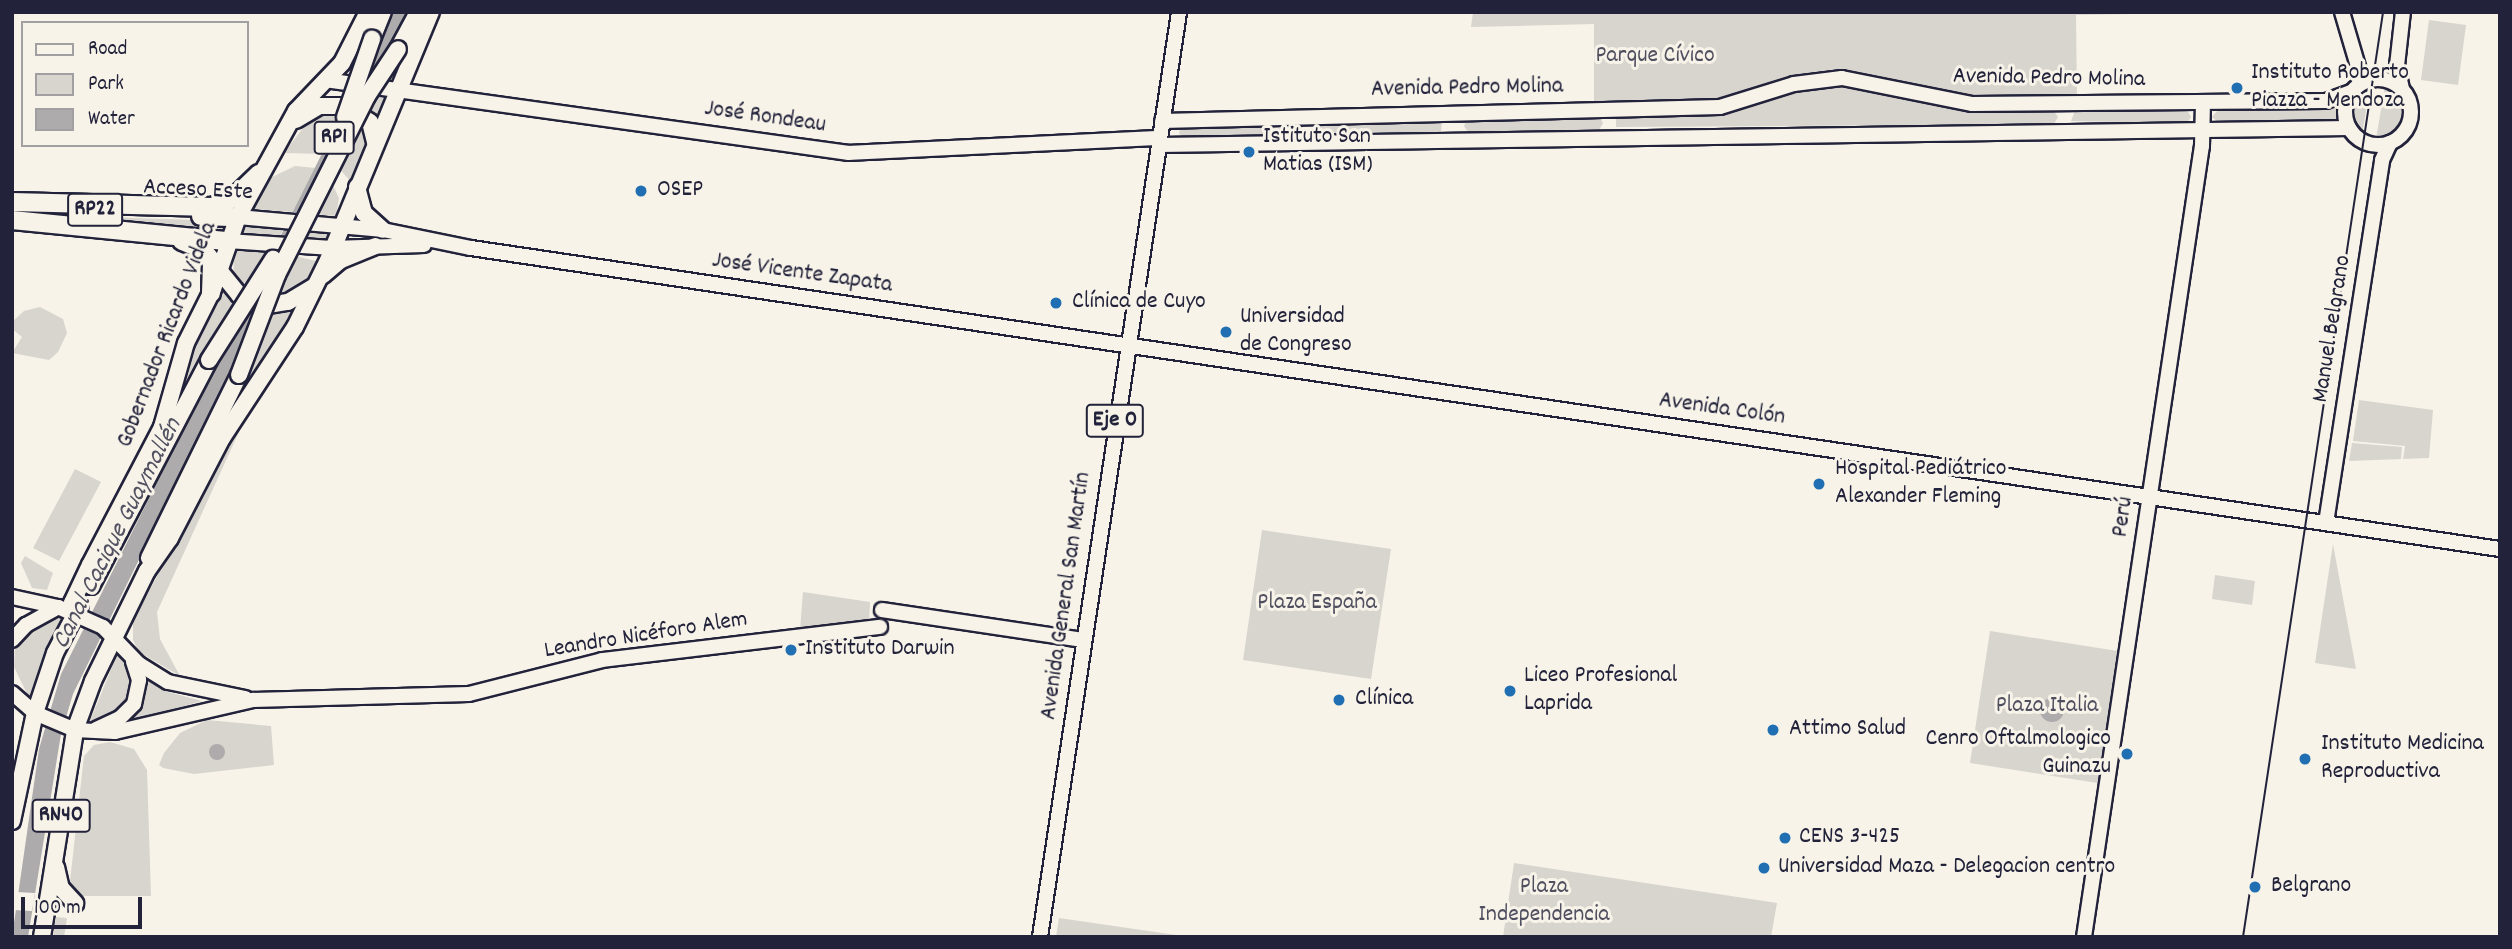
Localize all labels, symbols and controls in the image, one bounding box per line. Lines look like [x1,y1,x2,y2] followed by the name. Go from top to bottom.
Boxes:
[21,21,248,147] legend
[88,35,127,65] text: Road
[1595,43,1715,71] park label: Parque Cívico
[2251,60,2409,116] place label: Instituto Roberto Piazza - Mendoza
[1953,63,2145,95] street label: Avenida Pedro Molina
[88,70,124,100] text: Park
[1371,73,1563,105] street label: Avenida Pedro Molina
[2229,80,2245,96] marker: Instituto Roberto Piazza - Mendoza
[702,95,828,141] street label: José Rondeau
[88,105,135,135] text: Water
[313,119,355,158] road number: RP1
[1263,124,1373,180] place label: Istituto San Matias (ISM)
[1241,144,1257,160] marker: Istituto San Matias (ISM)
[142,174,254,208] street label: Acceso Este
[657,177,703,205] place label: OSEP
[631,181,651,201] marker: OSEP
[67,190,123,230] road number: RP22
[112,218,224,452] street label: Gobernador Ricardo Videla
[710,247,894,301] street label: José Vicente Zapata
[2307,253,2359,405] street label: Manuel Belgrano
[1072,289,1206,317] place label: Clínica de Cuyo
[1046,293,1066,313] marker: Clínica de Cuyo
[1240,304,1352,360] place label: Universidad de Congreso
[1218,324,1234,340] marker: Universidad de Congreso
[1657,387,1787,433] street label: Avenida Colón
[1085,402,1145,440] road number: Eje 0
[46,414,190,654] water label: Canal Cacique Guaymallén
[1835,456,2006,512] place label: Hospital Pediátrico Alexander Fleming
[1035,470,1099,722] street label: Avenida General San Martín
[1809,474,1829,494] marker: Hospital Pediátrico Alexander Fleming
[2107,495,2141,539] street label: Perú
[1257,590,1377,618] park label: Plaza España
[542,606,750,666] street label: Leandro Nicéforo Alem
[805,636,955,664] place label: Instituto Darwin
[783,642,799,658] marker: Instituto Darwin
[1524,663,1677,719] place label: Liceo Profesional Laprida
[1502,683,1518,699] marker: Liceo Profesional Laprida
[1355,686,1413,714] place label: Clínica
[1329,690,1349,710] marker: Clínica
[1996,693,2098,721] park label: Plaza Italia
[1789,716,1906,744] place label: Attimo Salud
[1763,720,1783,740] marker: Attimo Salud
[1926,726,2111,782] place label: Cenro Oftalmologico Guinazu
[2321,731,2484,787] place label: Instituto Medicina Reproductiva
[2117,744,2137,764] marker: Cenro Oftalmologico Guinazu
[2295,749,2315,769] marker: Instituto Medicina Reproductiva
[31,796,91,836] road number: RN40
[1799,824,1900,852] place label: CENS 3-425
[1777,830,1793,846] marker: CENS 3-425
[1778,854,2115,882] place label: Universidad Maza - Delegacion centro
[1756,860,1772,876] marker: Universidad Maza - Delegacion centro
[2271,873,2351,901] place label: Belgrano
[1478,874,1610,930] park label: Plaza Independencia
[2245,877,2265,897] marker: Belgrano
[24,883,145,927] scale bar
[34,894,81,924] text: 100 m

